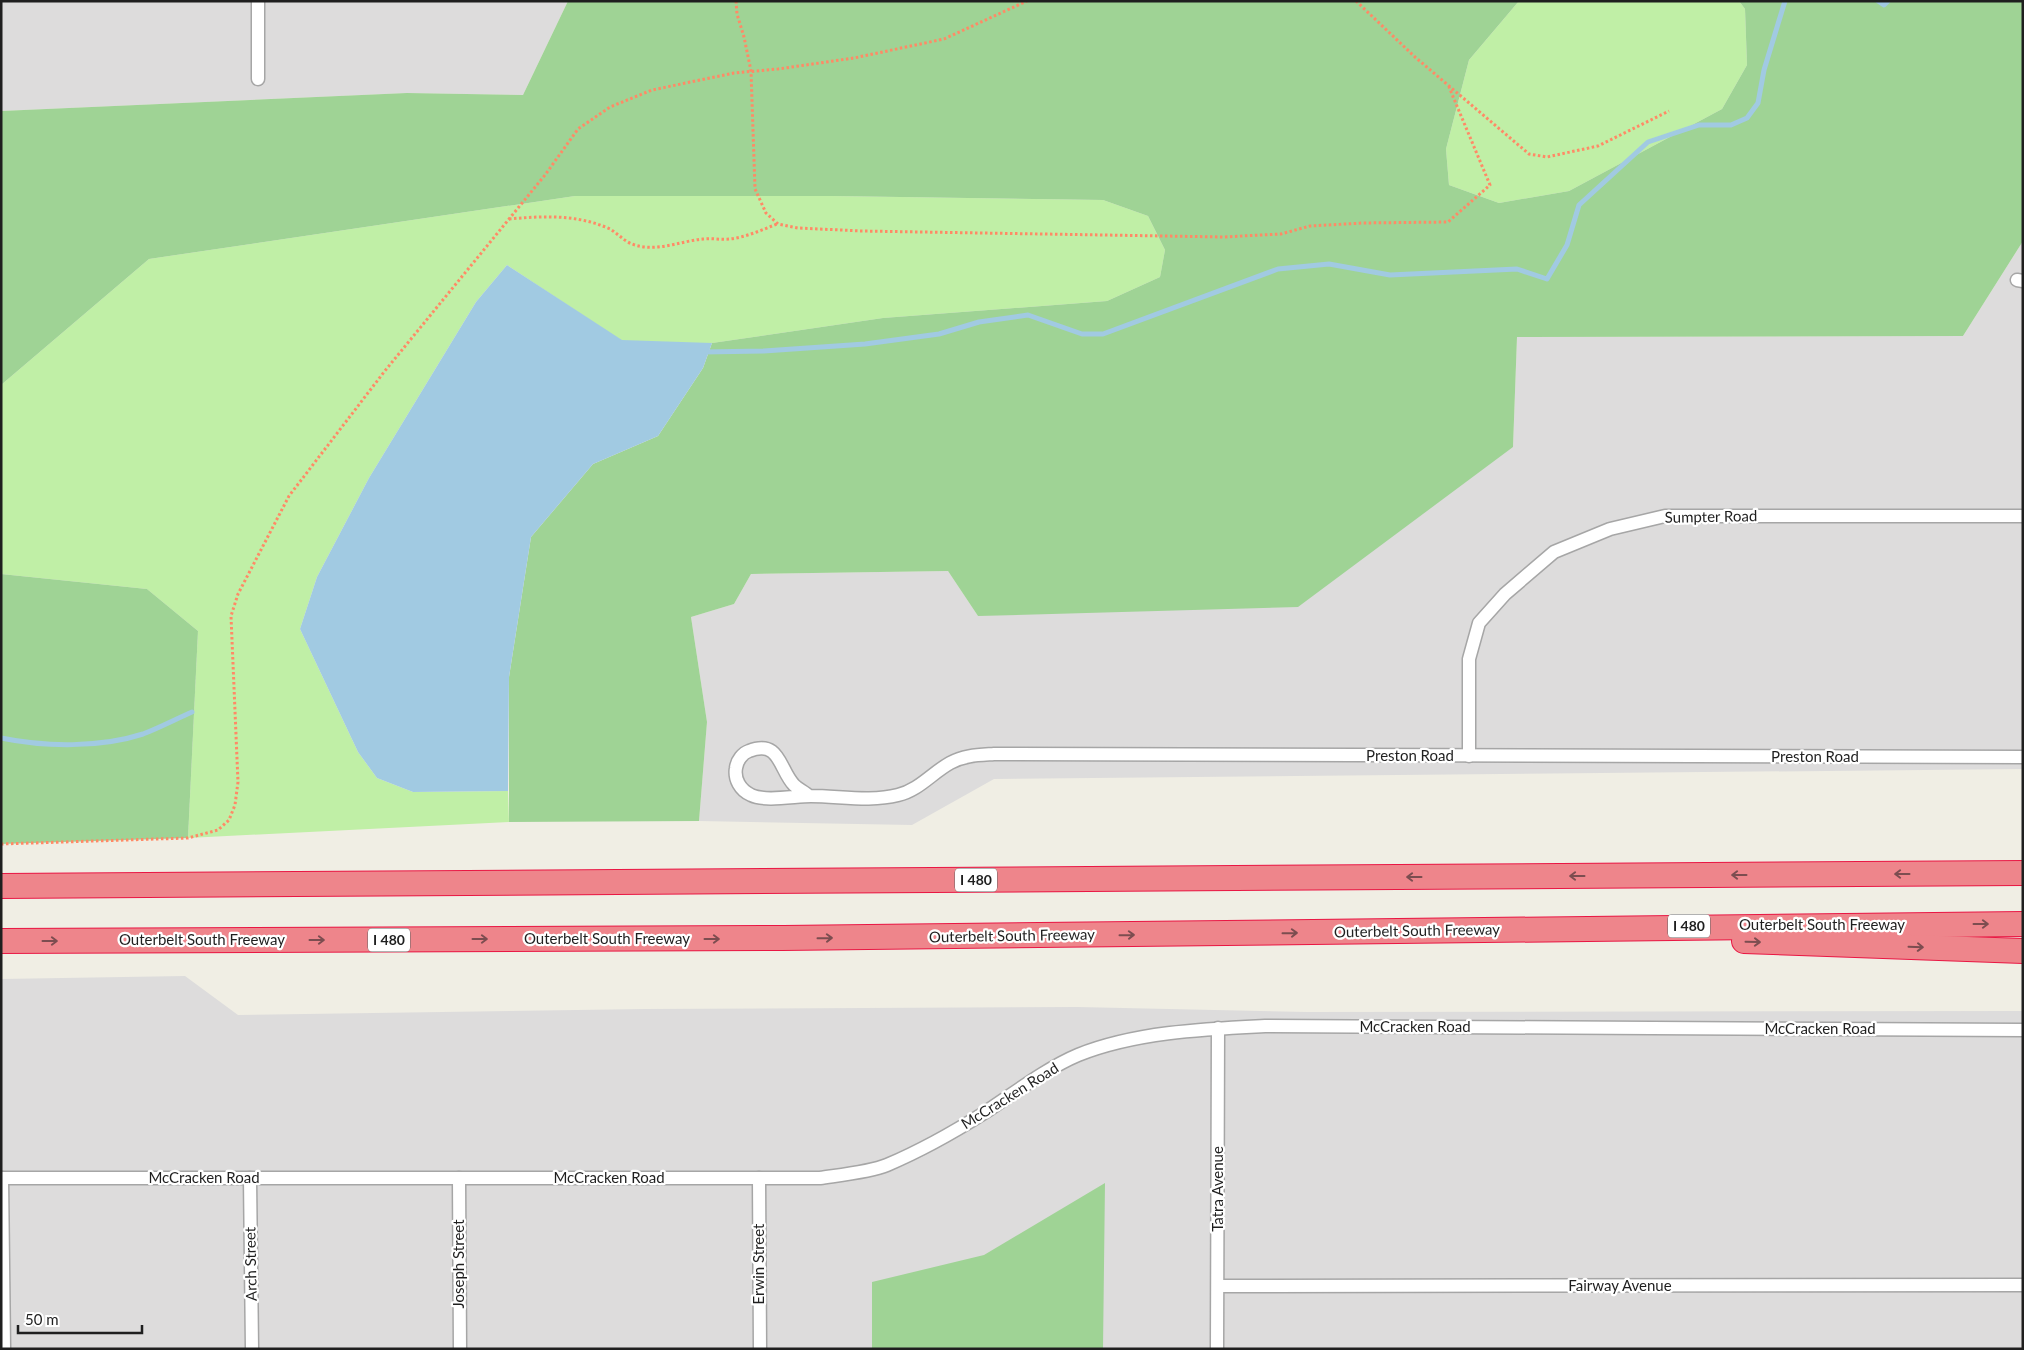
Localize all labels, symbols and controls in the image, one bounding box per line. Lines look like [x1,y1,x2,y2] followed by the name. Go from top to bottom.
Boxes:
[1665,506,1757,526] street label: Sumpter Road
[1366,746,1454,764] street label: Preston Road
[1771,747,1859,765] street label: Preston Road
[955,868,997,892] road number: I 480
[1894,869,1910,879] one-way arrow
[1731,870,1748,880] one-way arrow
[1569,871,1585,881] one-way arrow
[1406,872,1422,882] one-way arrow
[1668,914,1710,938] road number: I 480
[1739,915,1905,933] street label: Outerbelt South Freeway
[1972,919,1989,929] one-way arrow
[1334,920,1500,940] street label: Outerbelt South Freeway
[929,925,1095,945] street label: Outerbelt South Freeway
[368,928,410,952] road number: I 480
[1282,928,1298,938] one-way arrow
[524,929,690,947] street label: Outerbelt South Freeway
[119,930,285,948] street label: Outerbelt South Freeway
[1119,930,1135,940] one-way arrow
[816,933,833,943] one-way arrow
[472,934,488,944] one-way arrow
[704,934,720,944] one-way arrow
[309,935,325,945] one-way arrow
[42,936,58,946] one-way arrow
[1745,937,1761,946] one-way arrow
[1908,942,1924,952] one-way arrow
[1359,1017,1471,1035] street label: McCracken Road
[1764,1019,1876,1037] street label: McCracken Road
[958,1058,1061,1132] street label: McCracken Road
[1208,1146,1226,1232] street label: Tatra Avenue
[148,1168,260,1186] street label: McCracken Road
[553,1168,665,1186] street label: McCracken Road
[449,1219,467,1309] street label: Joseph Street
[749,1223,767,1305] street label: Erwin Street
[240,1226,260,1301] street label: Arch Street
[1568,1276,1672,1294] street label: Fairway Avenue
[18,1302,141,1334] scale bar
[25,1310,59,1328] text: 50 m

